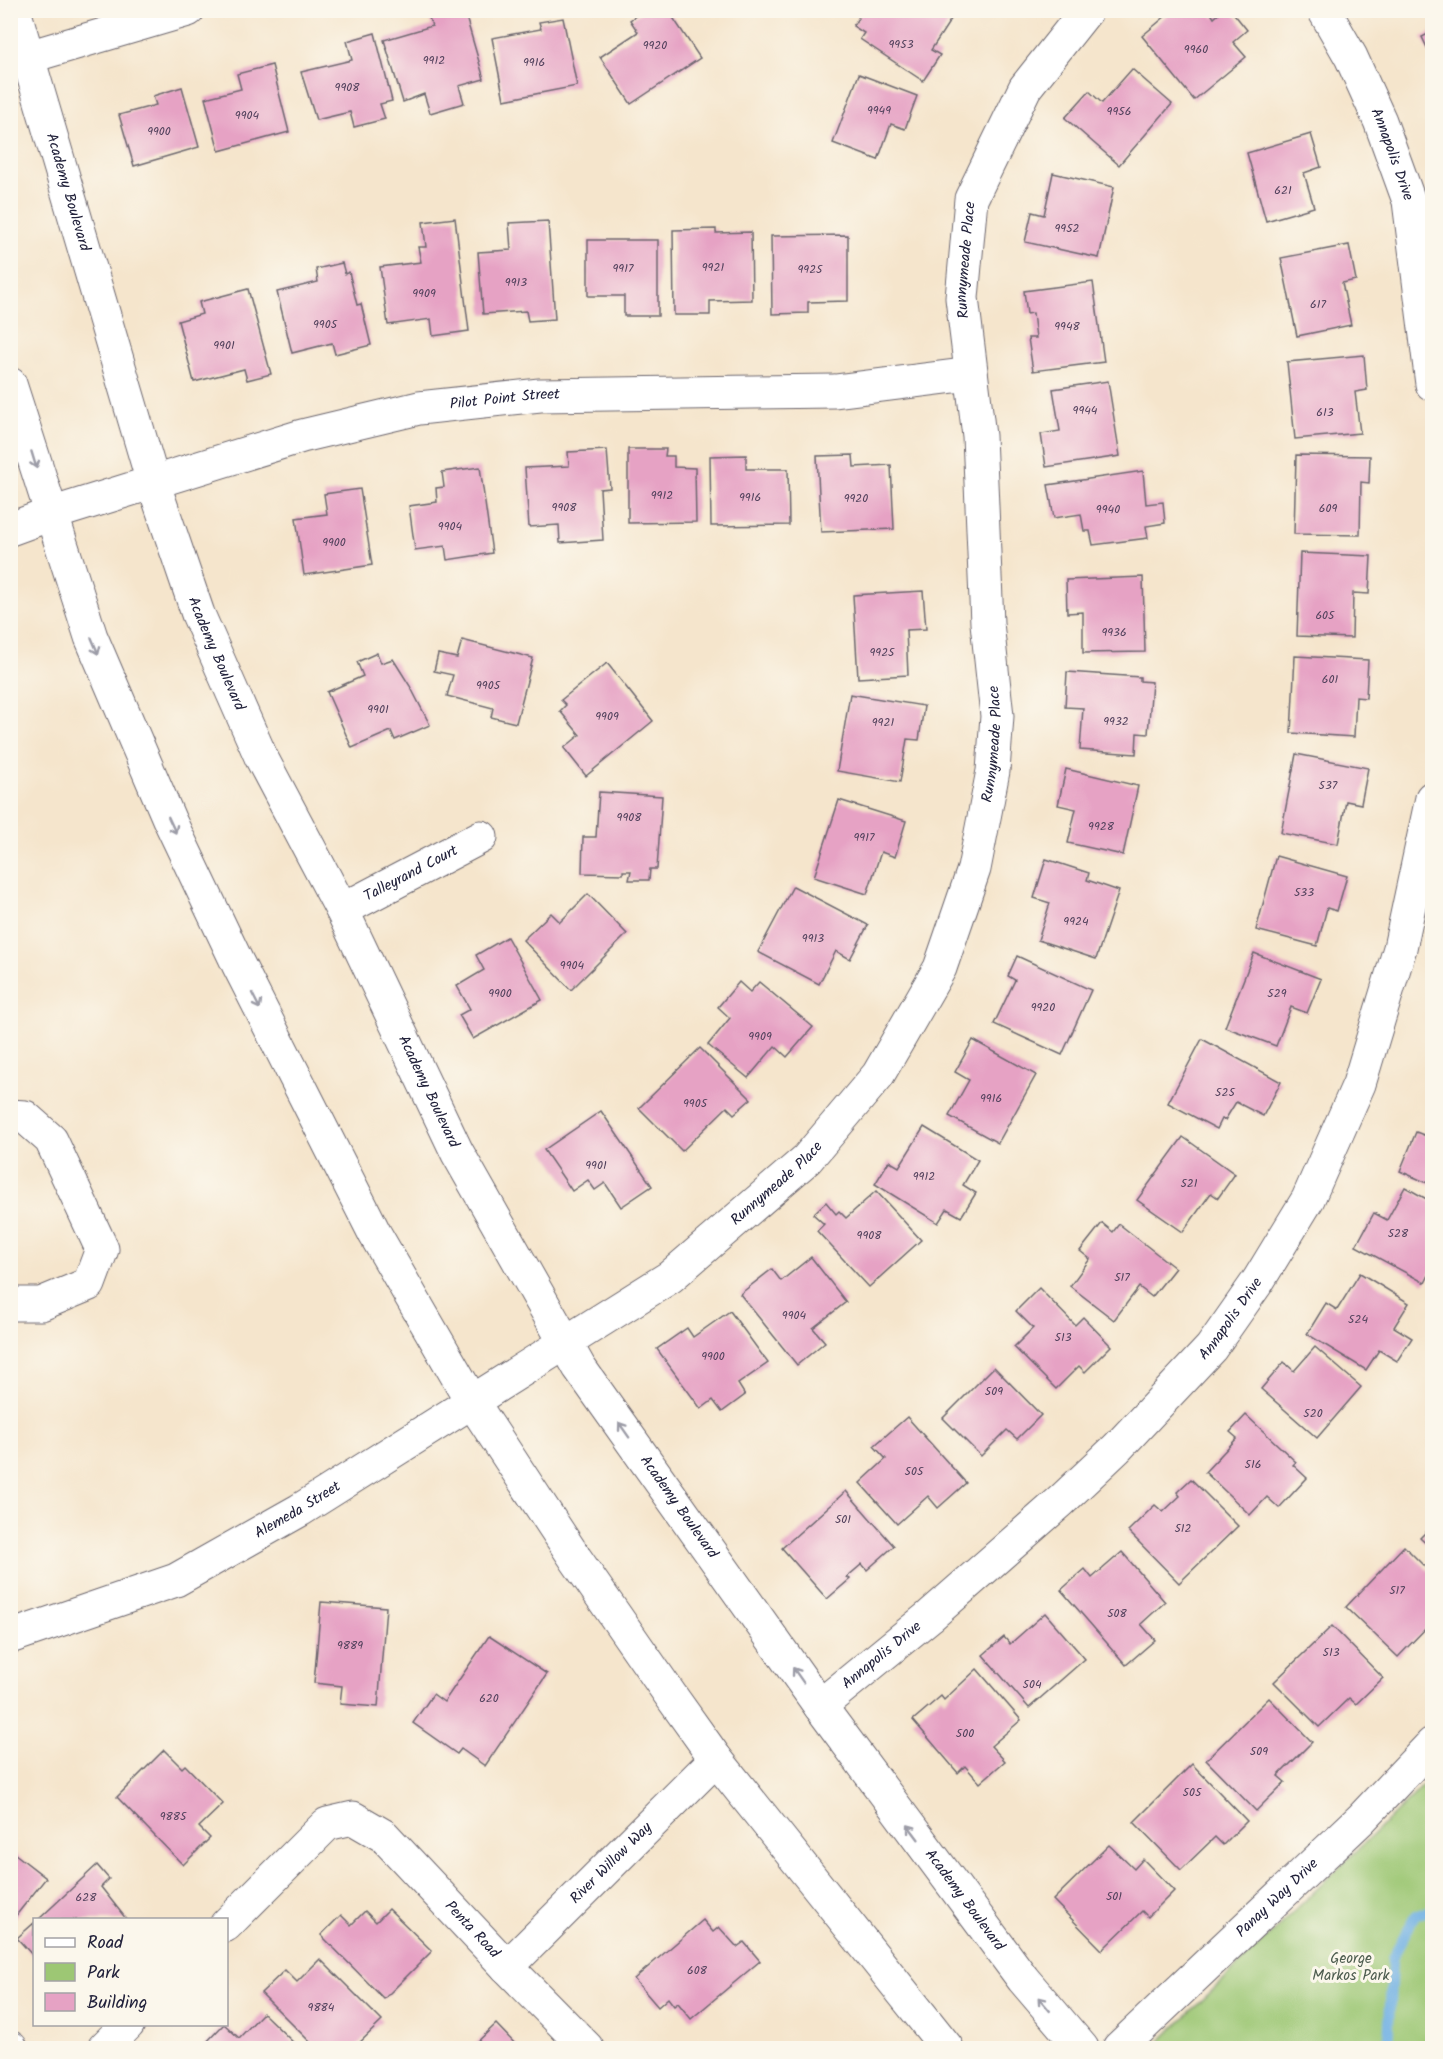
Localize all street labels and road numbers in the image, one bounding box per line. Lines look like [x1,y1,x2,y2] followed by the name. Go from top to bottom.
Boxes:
[1364,104,1420,204] street label: Annapolis Drive
[39,130,97,255] street label: Academy Boulevard
[950,200,983,320] street label: Runnymeade Place
[448,383,560,417] street label: Pilot Point Street
[181,594,251,715] street label: Academy Boulevard
[975,684,1009,804] street label: Runnymeade Place
[360,839,463,908] street label: Talleyrand Court
[391,1031,466,1152] street label: Academy Boulevard
[725,1136,829,1232] street label: Runnymeade Place
[1193,1272,1269,1366] street label: Annapolis Drive
[634,1450,724,1564] street label: Academy Boulevard
[250,1475,346,1545] street label: Alemeda Street
[837,1615,927,1695] street label: Annapolis Drive
[564,1816,659,1910] street label: River Willow Way
[918,1844,1011,1957] street label: Academy Boulevard
[1230,1853,1324,1943] street label: Panay Way Drive
[439,1895,506,1965] street label: Penta Road

